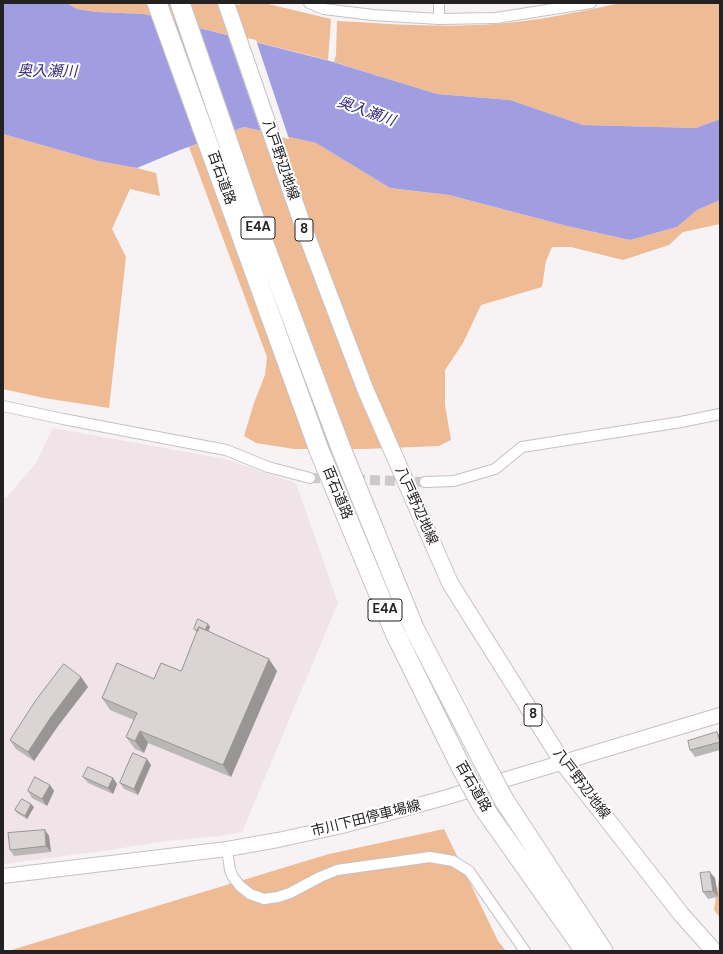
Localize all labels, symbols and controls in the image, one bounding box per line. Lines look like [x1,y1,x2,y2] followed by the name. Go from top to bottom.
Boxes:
[17,62,77,82] water label: 奥入瀬川
[335,93,397,131] water label: 奥入瀬川
[258,118,302,202] street label: 八戸野辺地線
[204,149,238,207] street label: 百石道路
[241,217,275,239] road number: E4A
[295,219,313,241] road number: 8
[319,464,355,522] street label: 百石道路
[391,464,441,548] street label: 八戸野辺地線
[368,599,402,621] road number: E4A
[524,704,542,726] road number: 8
[549,745,613,823] street label: 八戸野辺地線
[452,759,494,815] street label: 百石道路
[310,797,422,841] street label: 市川下田停車場線

